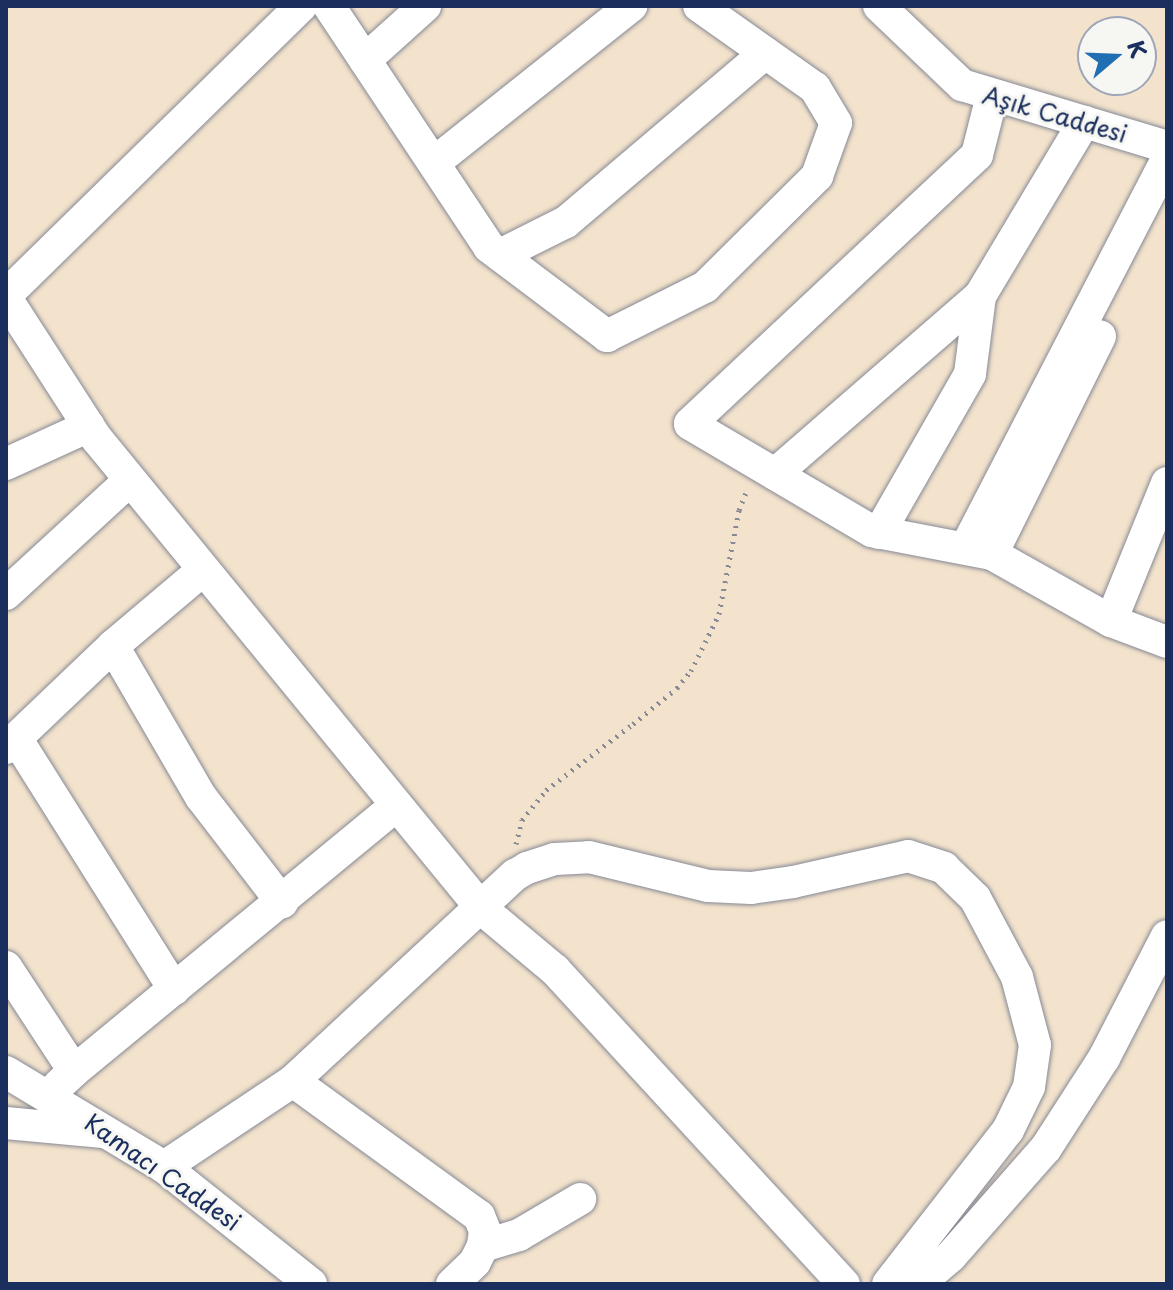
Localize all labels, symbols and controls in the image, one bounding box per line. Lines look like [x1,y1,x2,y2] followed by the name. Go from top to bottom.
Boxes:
[1077,16,1157,96] north arrow
[1120,36,1156,62] text: K
[980,80,1130,148] street label: Aşık Caddesi
[80,1108,246,1236] street label: Kamacı Caddesi

